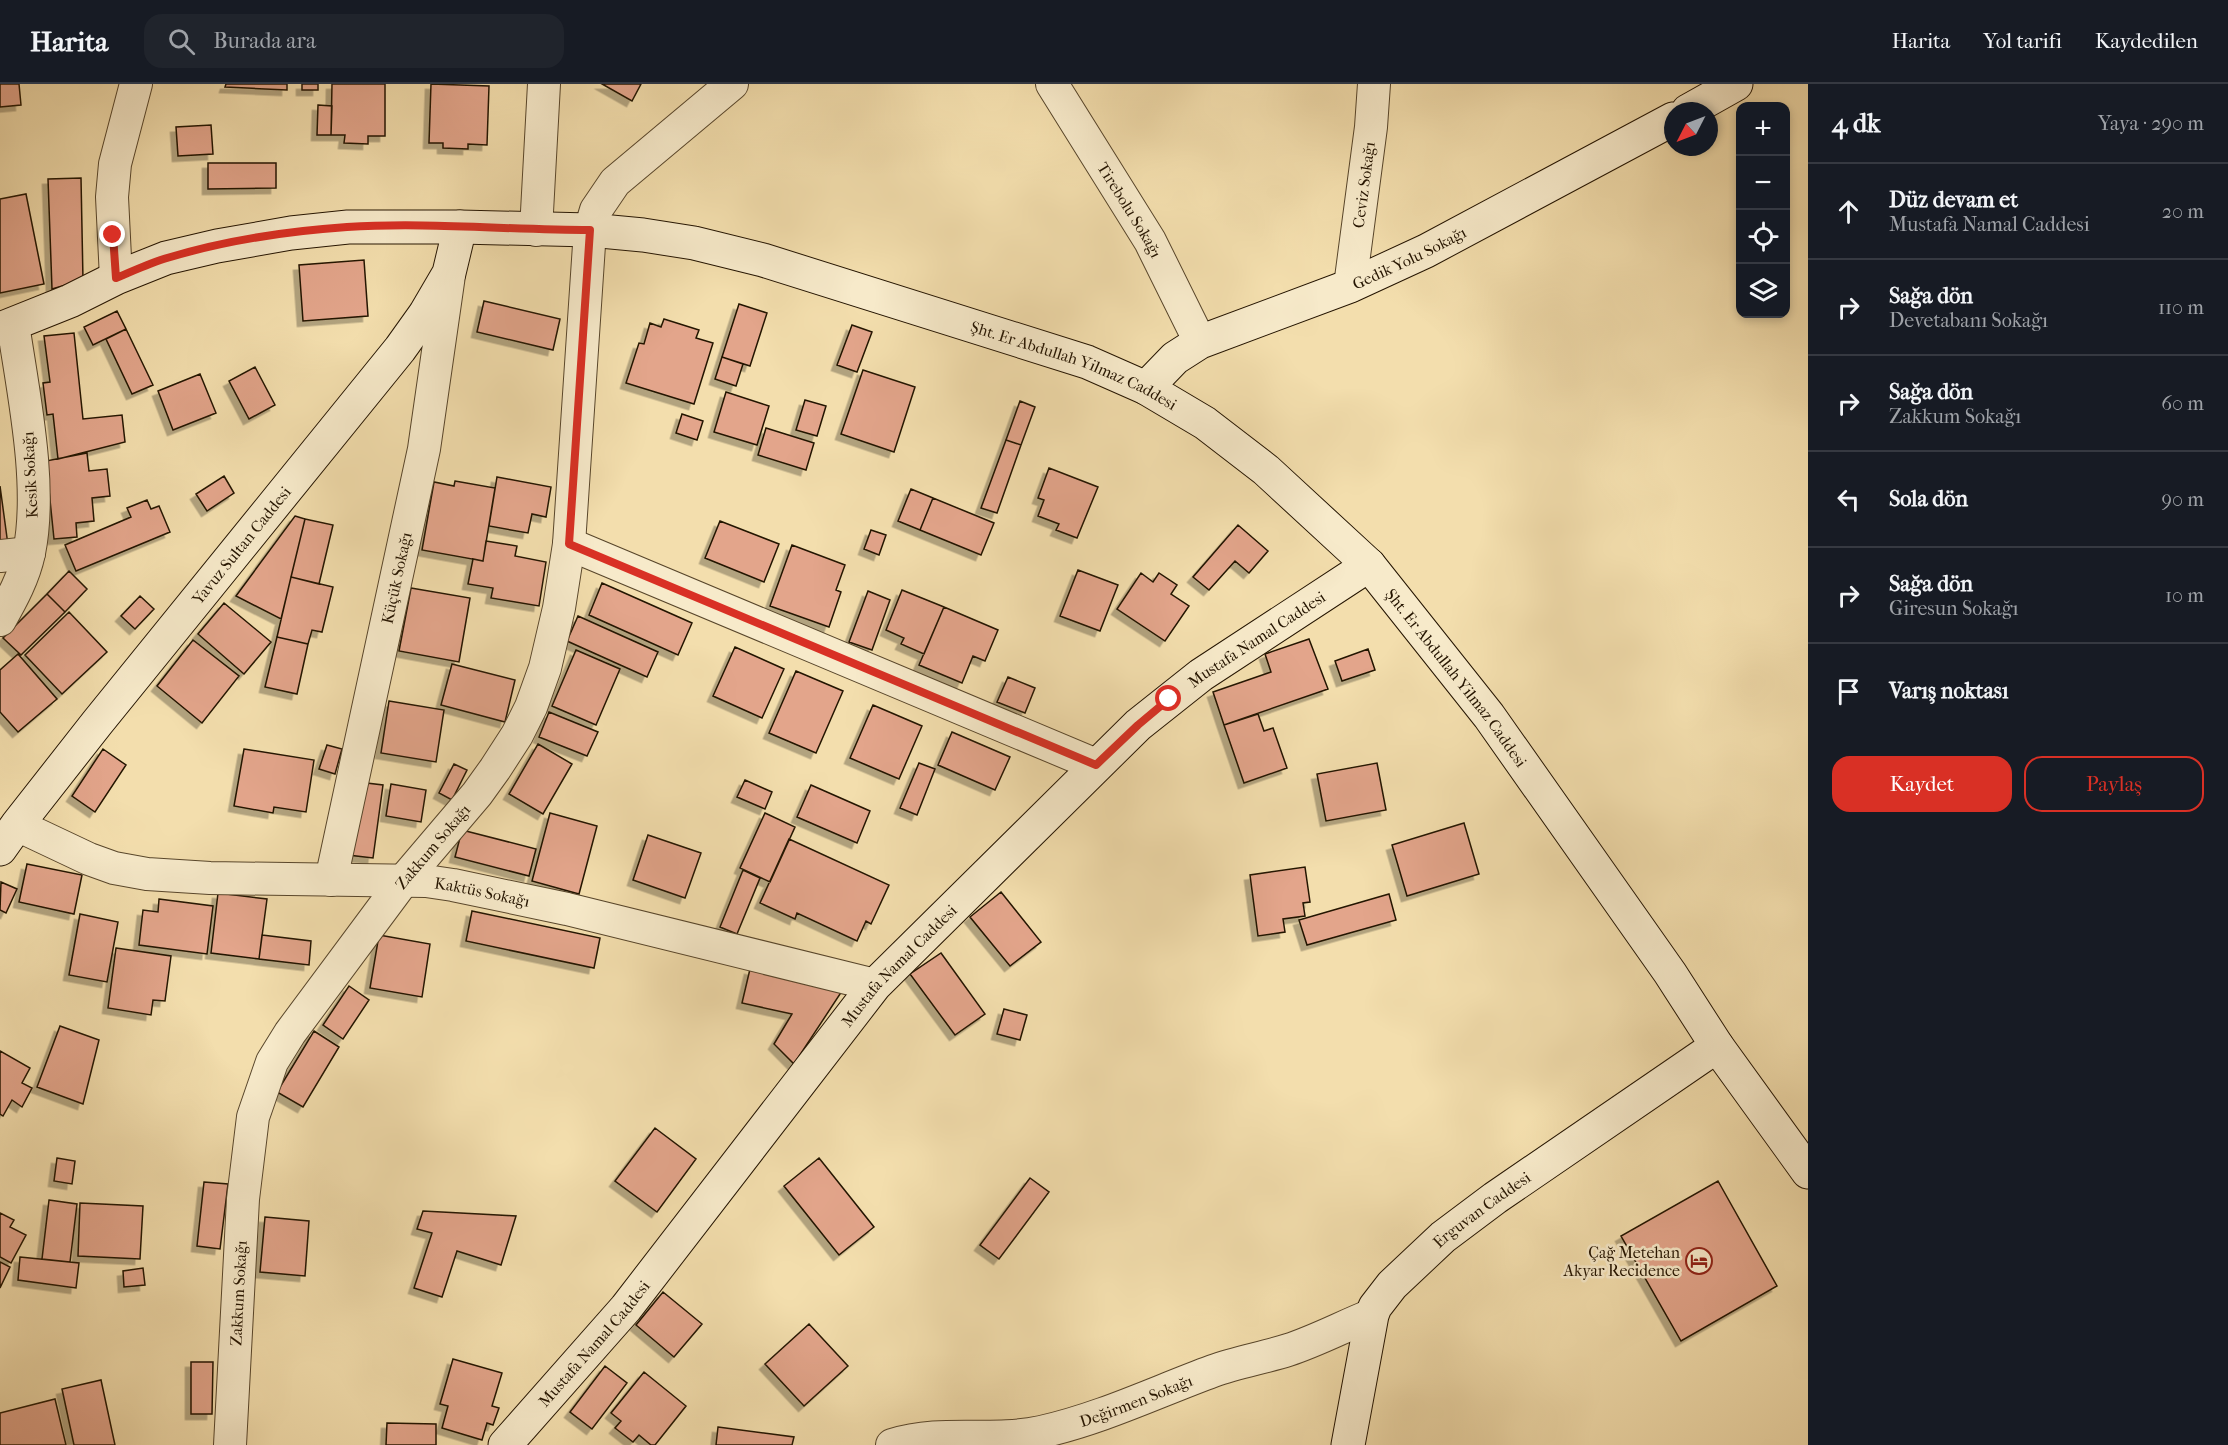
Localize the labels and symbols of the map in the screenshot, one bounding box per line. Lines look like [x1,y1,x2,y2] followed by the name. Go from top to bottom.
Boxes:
[1664,102,1718,156] north arrow
[1348,140,1379,229] street label: Ceviz Sokağı
[1094,158,1166,261] street label: Tirebolu Sokağı
[99,221,125,247] route end
[1349,222,1469,293] street label: Gedik Yolu Sokağı
[969,317,1181,414] street label: Şht. Er Abdullah Yilmaz Caddesi
[18,431,42,519] street label: Kesik Sokağı
[187,482,295,609] street label: Yavuz Sultan Caddesi
[377,530,415,626] street label: Küçük Sokağı
[1382,585,1531,771] street label: Şht. Er Abdullah Yilmaz Caddesi
[1184,587,1329,691] street label: Mustafa Namal Caddesi
[1155,685,1181,711] route start
[391,800,474,893] street label: Zakkum Sokağı
[433,873,532,910] street label: Kaktüs Sokağı
[837,900,961,1030] street label: Mustafa Namal Caddesi
[1429,1167,1534,1251] street label: Erguvan Caddesi
[226,1240,250,1346] street label: Zakkum Sokağı
[1563,1243,1681,1280] place label: Çağ Metehan Akyar Recidence
[1684,1246,1714,1276] hotel icon: Çağ Metehan Akyar Recidence
[534,1276,654,1410] street label: Mustafa Namal Caddesi
[1077,1370,1195,1431] street label: Değirmen Sokağı

